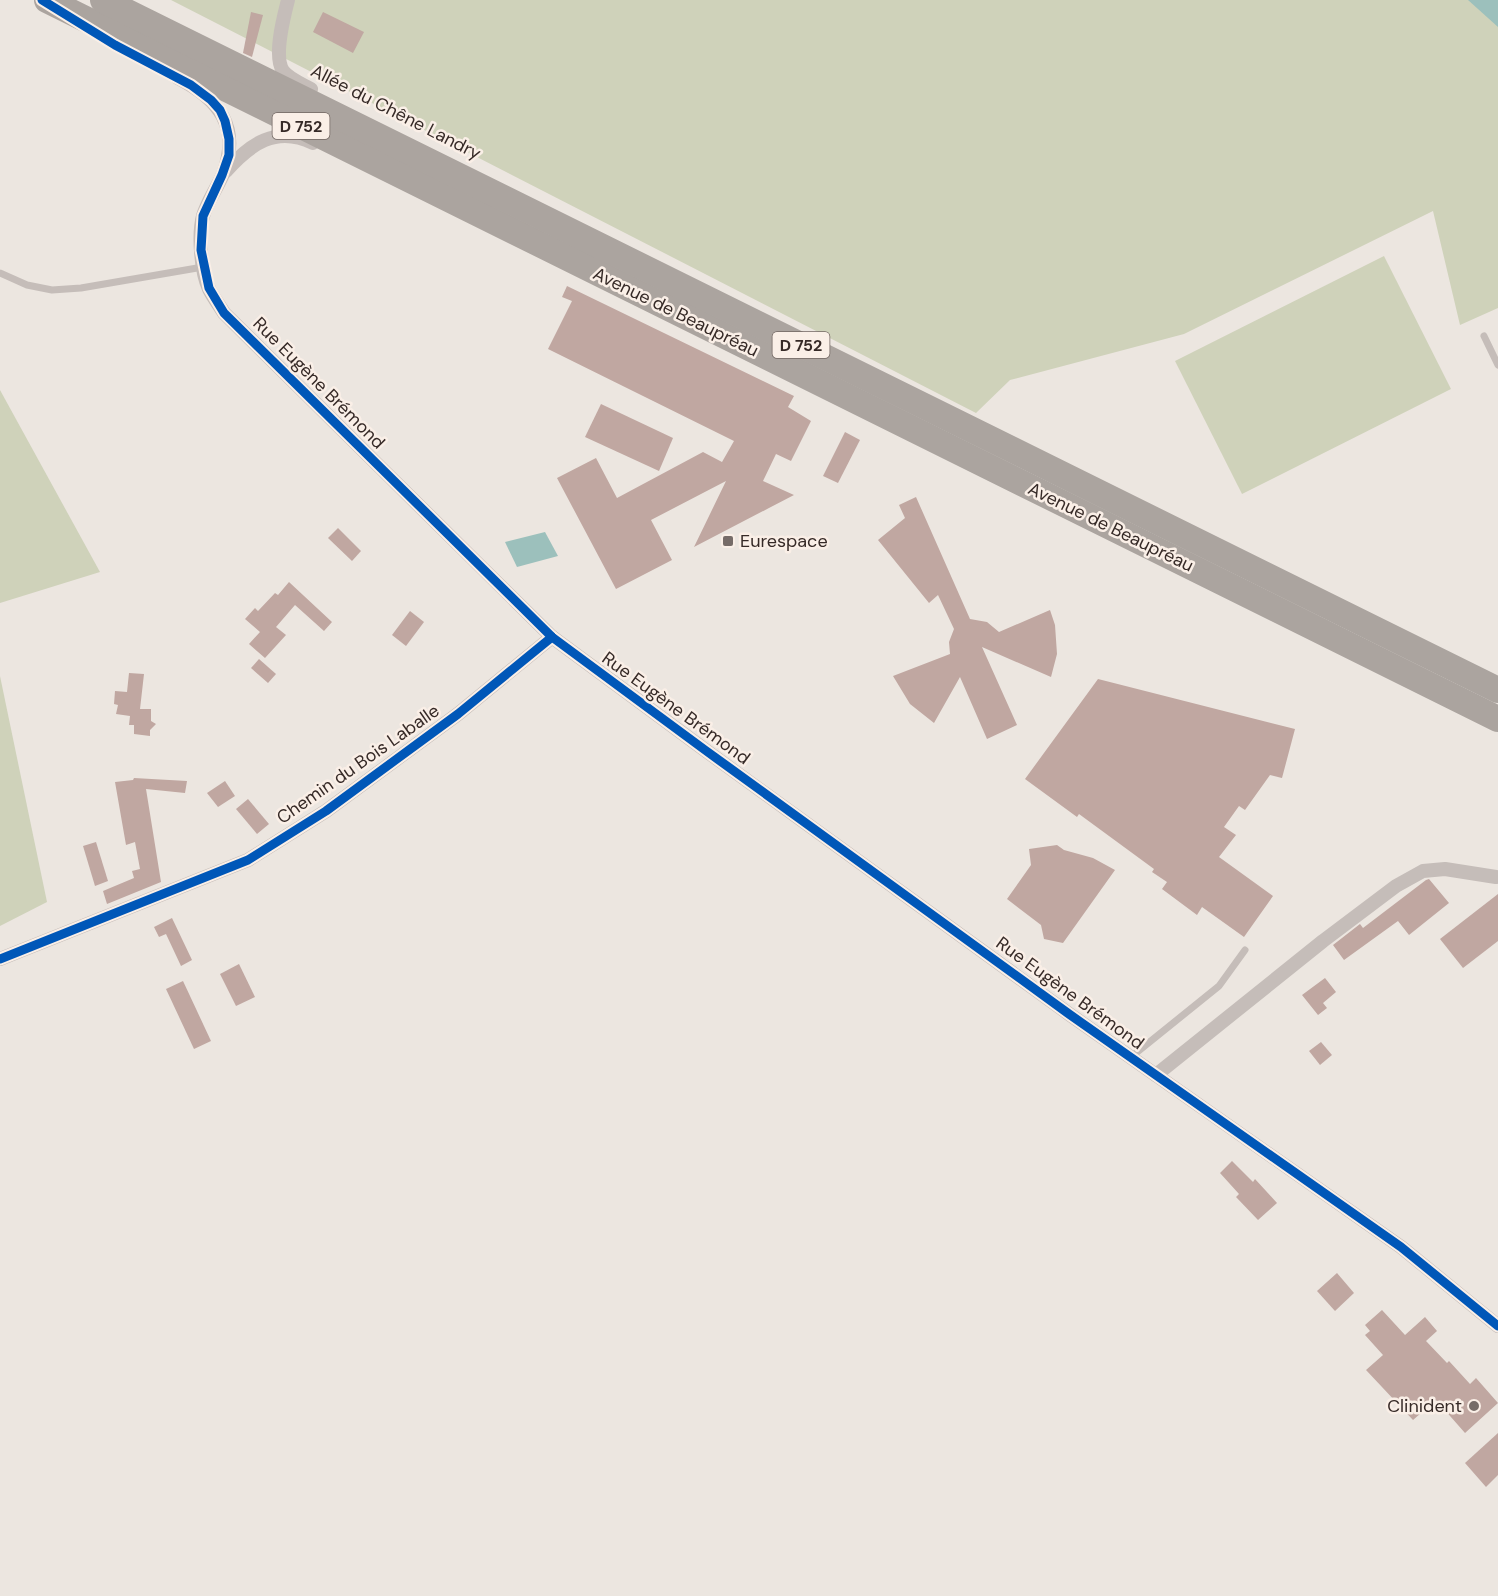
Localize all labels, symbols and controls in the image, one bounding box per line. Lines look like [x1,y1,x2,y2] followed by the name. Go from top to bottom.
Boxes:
[307,59,485,165] street label: Allée du Chêne Landry
[272,113,330,139] road number: D 752
[589,261,763,363] street label: Avenue de Beaupréau
[248,312,390,454] street label: Rue Eugène Brémond
[772,332,830,358] road number: D 752
[1024,476,1198,578] street label: Avenue de Beaupréau
[740,529,828,553] place label: Eurespace
[721,534,735,548] marker: Eurespace
[597,646,755,770] street label: Rue Eugène Brémond
[272,699,444,829] street label: Chemin du Bois Laballe
[991,931,1149,1055] street label: Rue Eugène Brémond
[1387,1394,1462,1418] place label: Clinident
[1467,1399,1481,1413] marker: Clinident

